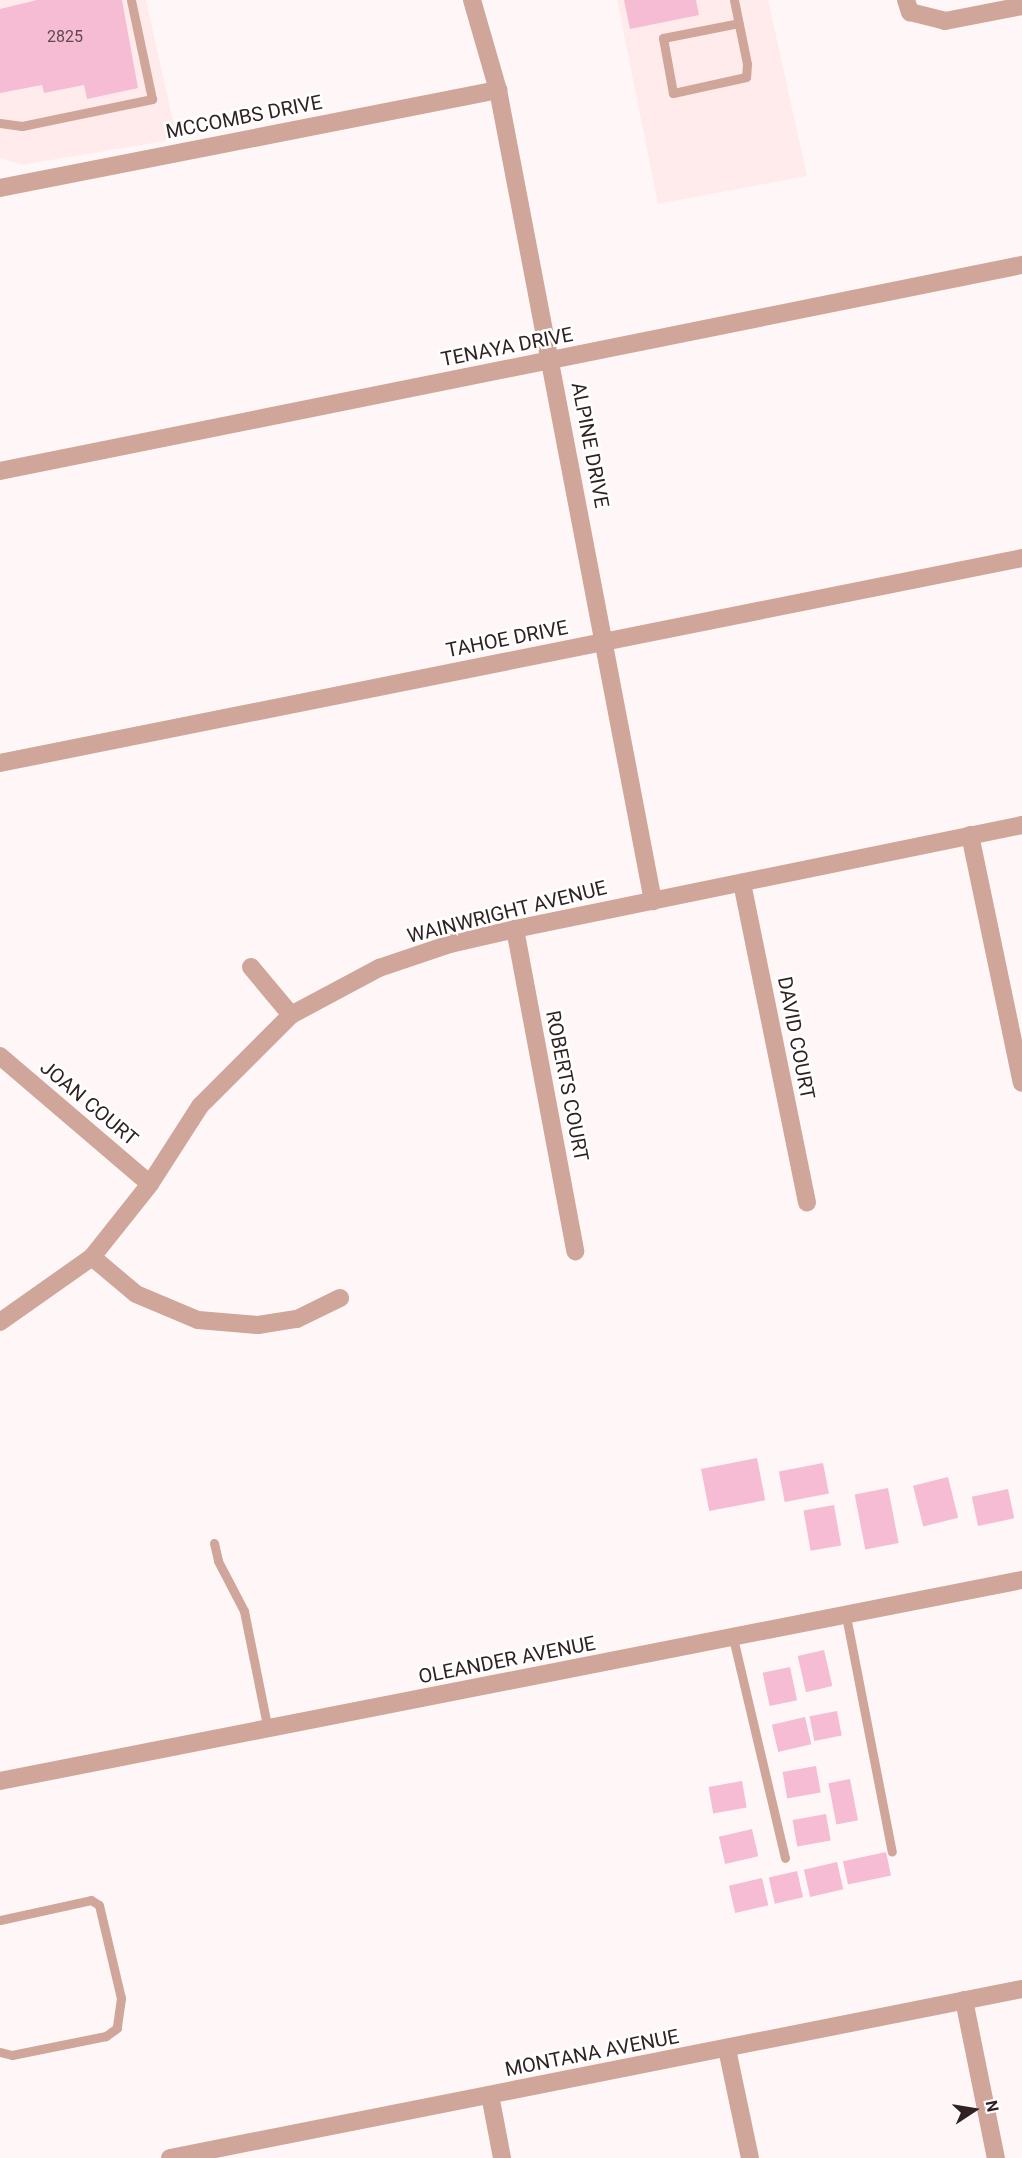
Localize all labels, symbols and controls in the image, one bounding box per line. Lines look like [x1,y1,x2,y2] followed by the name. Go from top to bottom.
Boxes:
[47,27,83,47] house number: 2825
[164,90,324,144] street label: MCCOMBS DRIVE
[439,322,575,372] street label: TENAYA DRIVE
[566,380,614,510] street label: ALPINE DRIVE
[444,615,570,663] street label: TAHOE DRIVE
[405,876,609,948] street label: WAINWRIGHT AVENUE
[772,975,820,1101] street label: DAVID COURT
[541,1008,593,1164] street label: ROBERTS COURT
[35,1055,143,1151] street label: JOAN COURT
[416,1631,598,1689] street label: OLEANDER AVENUE
[503,2024,681,2082] street label: MONTANA AVENUE
[944,2080,1004,2140] north arrow
[982,2099,1003,2114] text: N

